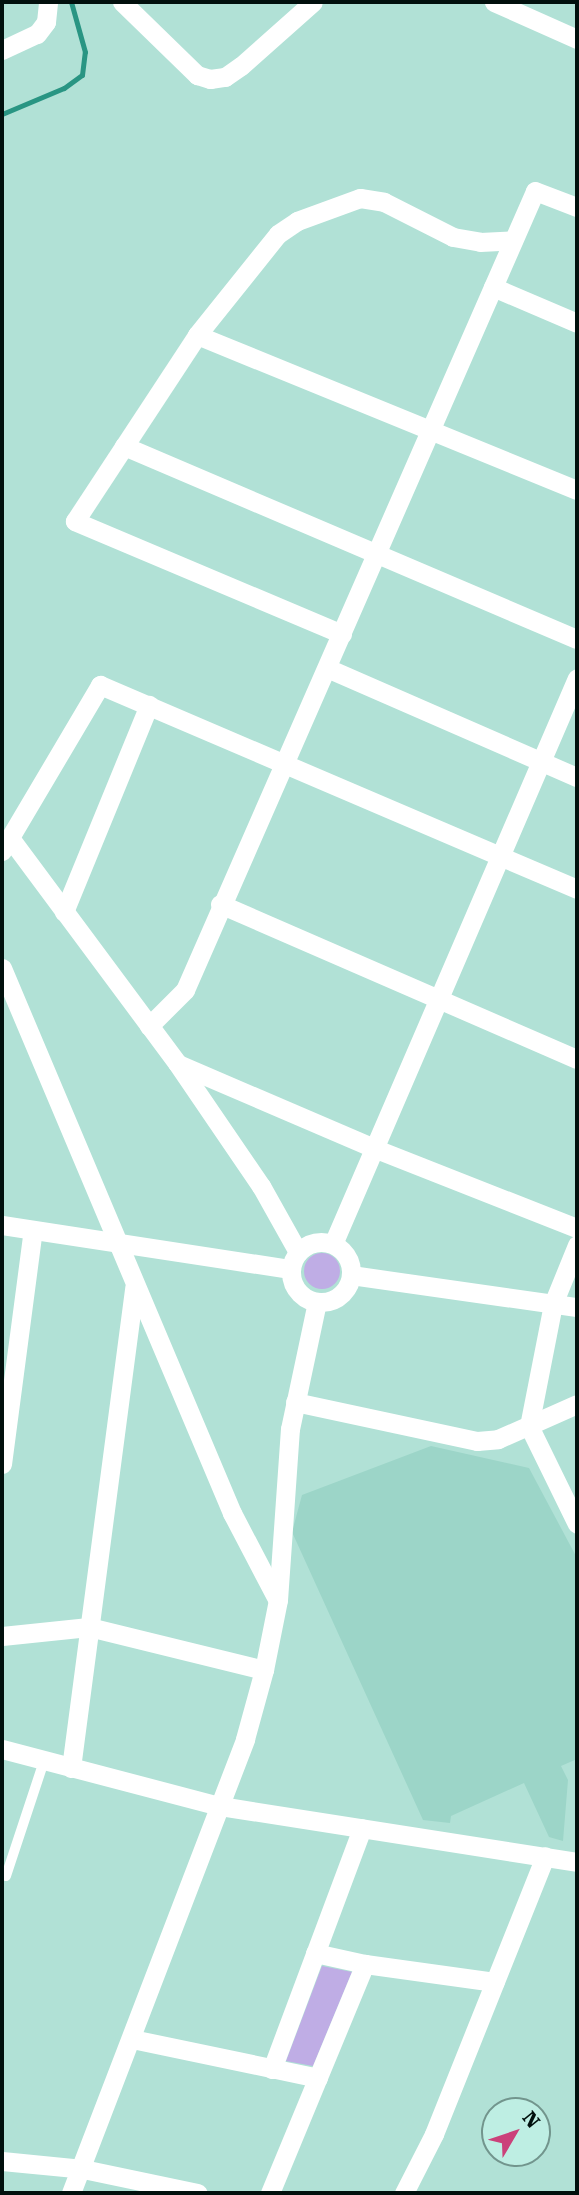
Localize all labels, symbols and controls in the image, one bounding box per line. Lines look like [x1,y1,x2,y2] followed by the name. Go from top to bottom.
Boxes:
[481,2097,551,2167] north arrow
[518,2107,545,2133] text: N

